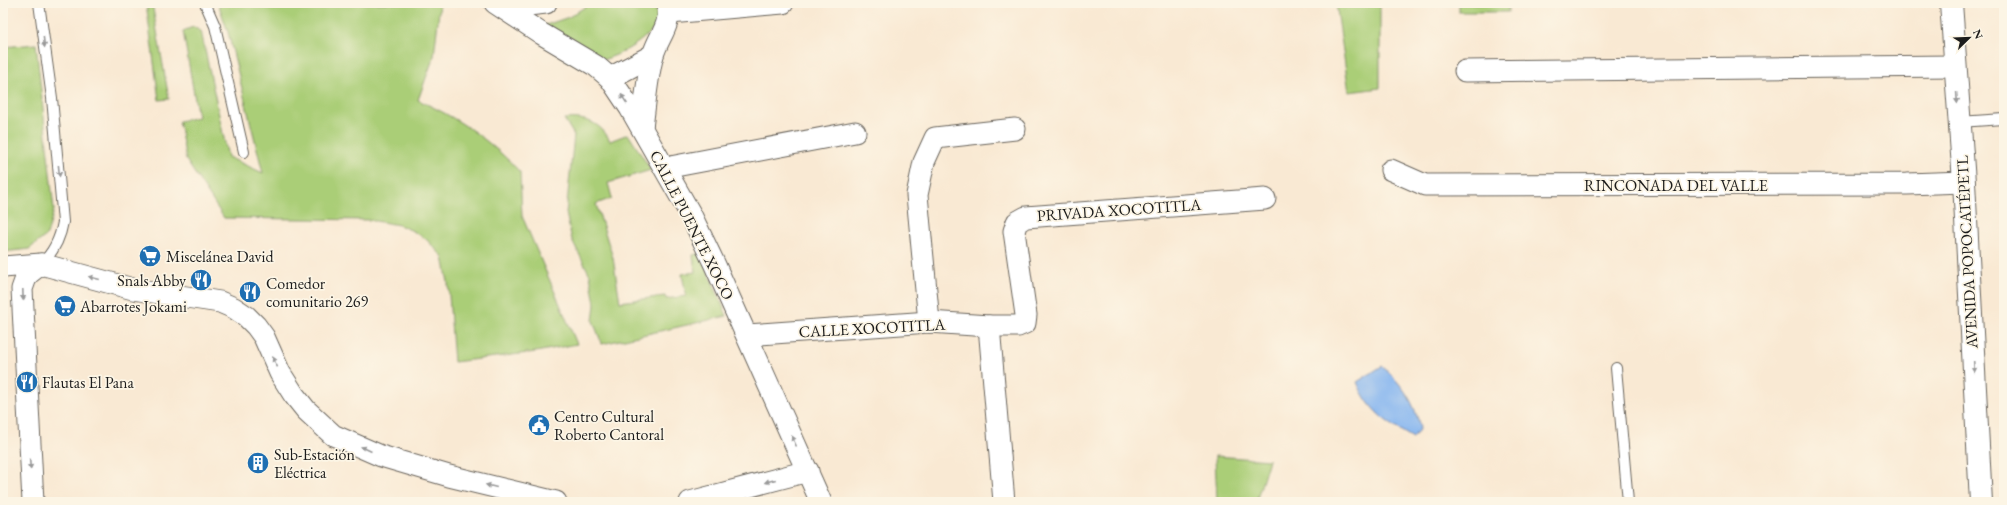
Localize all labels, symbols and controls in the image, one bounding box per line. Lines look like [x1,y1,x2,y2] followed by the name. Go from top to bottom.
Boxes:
[1949,18,1989,58] north arrow
[1970,27,1986,41] text: N
[41,36,47,48] one-way arrow
[1953,92,1960,104] one-way arrow
[621,93,628,105] one-way arrow
[645,147,739,303] street label: CALLE PUENTE XOCO
[1951,154,1983,350] street label: AVENIDA POPOCATÉPETL
[55,165,62,177] one-way arrow
[1584,175,1768,196] street label: RINCONADA DEL VALLE
[1036,194,1203,226] street label: PRIVADA XOCOTITLA
[137,243,163,269] supermarket icon: Miscelánea David
[166,246,274,267] place label: Miscelánea David
[188,267,214,293] restaurant icon: Snals Abby
[117,270,187,291] place label: Snals Abby
[266,273,369,312] place label: Comedor comunitario 269
[87,275,99,281] one-way arrow
[237,279,263,305] restaurant icon: Comedor comunitario 269
[19,289,26,301] one-way arrow
[52,293,78,319] supermarket icon: Abarrotes Jokami
[79,296,187,317] place label: Abarrotes Jokami
[798,314,947,342] street label: CALLE XOCOTITLA
[272,357,278,368] one-way arrow
[1971,361,1977,374] one-way arrow
[14,369,40,395] restaurant icon: Flautas El Pana
[42,372,135,393] place label: Flautas El Pana
[554,406,664,445] place label: Centro Cultural Roberto Cantoral
[526,412,552,438] public building icon: Centro Cultural Roberto Cantoral
[791,435,797,446] one-way arrow
[274,444,355,483] place label: Sub-Estación Eléctrica
[360,446,372,452] one-way arrow
[245,450,271,476] building icon: Sub-Estación Eléctrica
[27,458,34,470] one-way arrow
[764,478,776,484] one-way arrow
[484,483,496,489] one-way arrow

